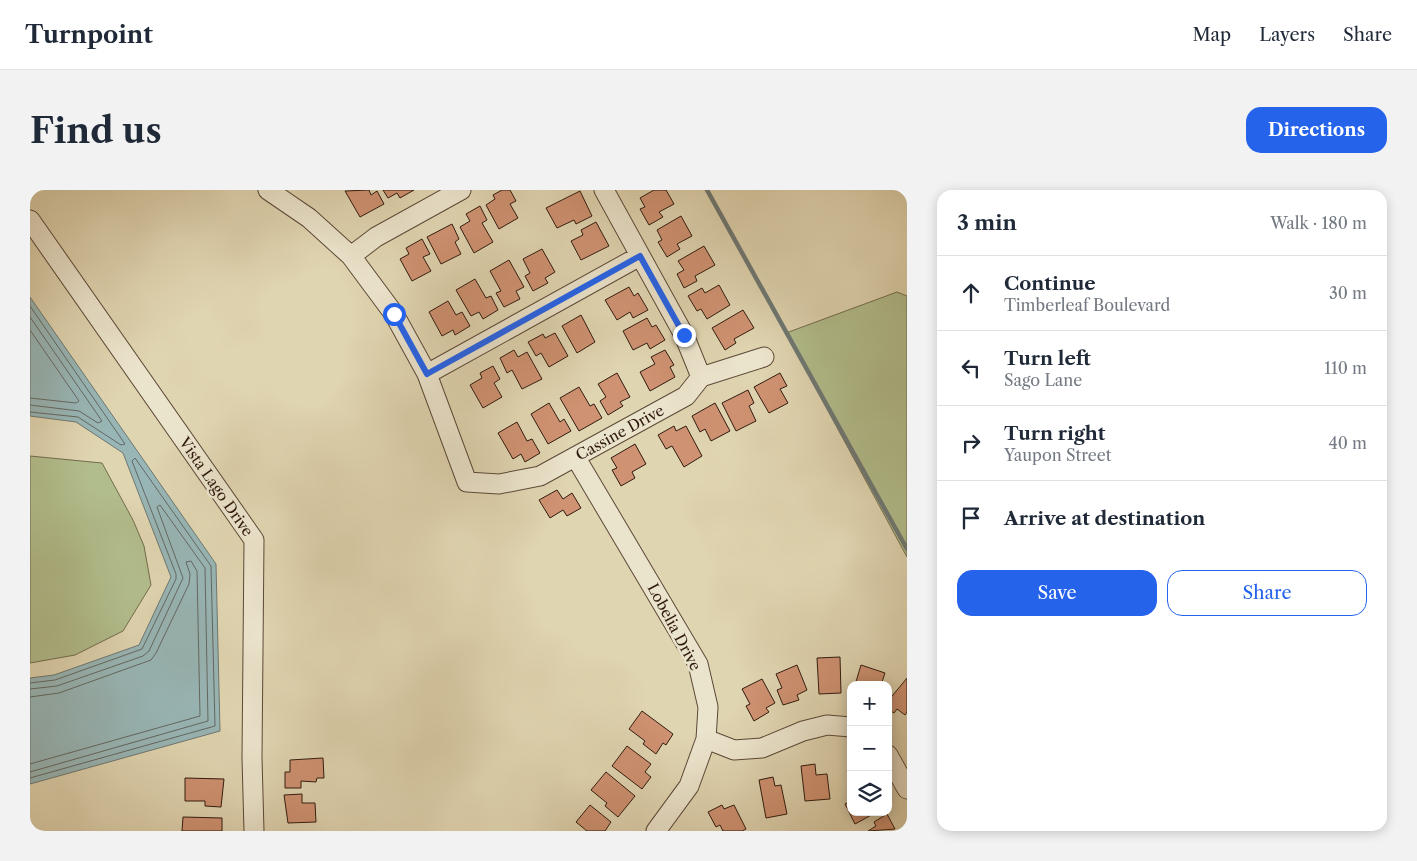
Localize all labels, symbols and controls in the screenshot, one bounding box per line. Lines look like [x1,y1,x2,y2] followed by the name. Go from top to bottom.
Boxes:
[25,20,153,49] text: Turnpoint
[1193,24,1231,46] text: Map
[1259,24,1315,46] text: Layers
[1343,24,1392,46] text: Share
[1246,107,1387,153] button: Directions
[30,109,162,152] text: Find us
[957,210,1017,235] text: 3 min
[1270,213,1367,233] text: Walk · 180 m
[1004,272,1096,295] text: Continue
[957,279,985,307] icon: ahead
[1329,283,1367,303] text: 30 m
[1004,295,1170,315] text: Timberleaf Boulevard
[383,303,406,326] route start
[673,324,696,347] route end
[1004,347,1091,370] text: Turn left
[957,354,985,382] icon: left
[1324,358,1367,378] text: 110 m
[1004,370,1082,390] text: Sago Lane
[572,401,667,465] street label: Cassine Drive
[1004,422,1105,445] text: Turn right
[957,429,985,457] icon: right
[175,433,258,540] street label: Vista Lago Drive
[1328,433,1367,453] text: 40 m
[1004,445,1111,465] text: Yaupon Street
[957,504,985,532] icon: arrive
[1004,507,1205,530] text: Arrive at destination
[957,570,1157,616] button: Save
[1167,570,1367,616] button: Share
[643,580,705,674] street label: Lobelia Drive
[847,681,892,816] map controls
[847,681,892,726] button: +
[847,726,892,771] button: −
[847,771,892,816] button: layers

